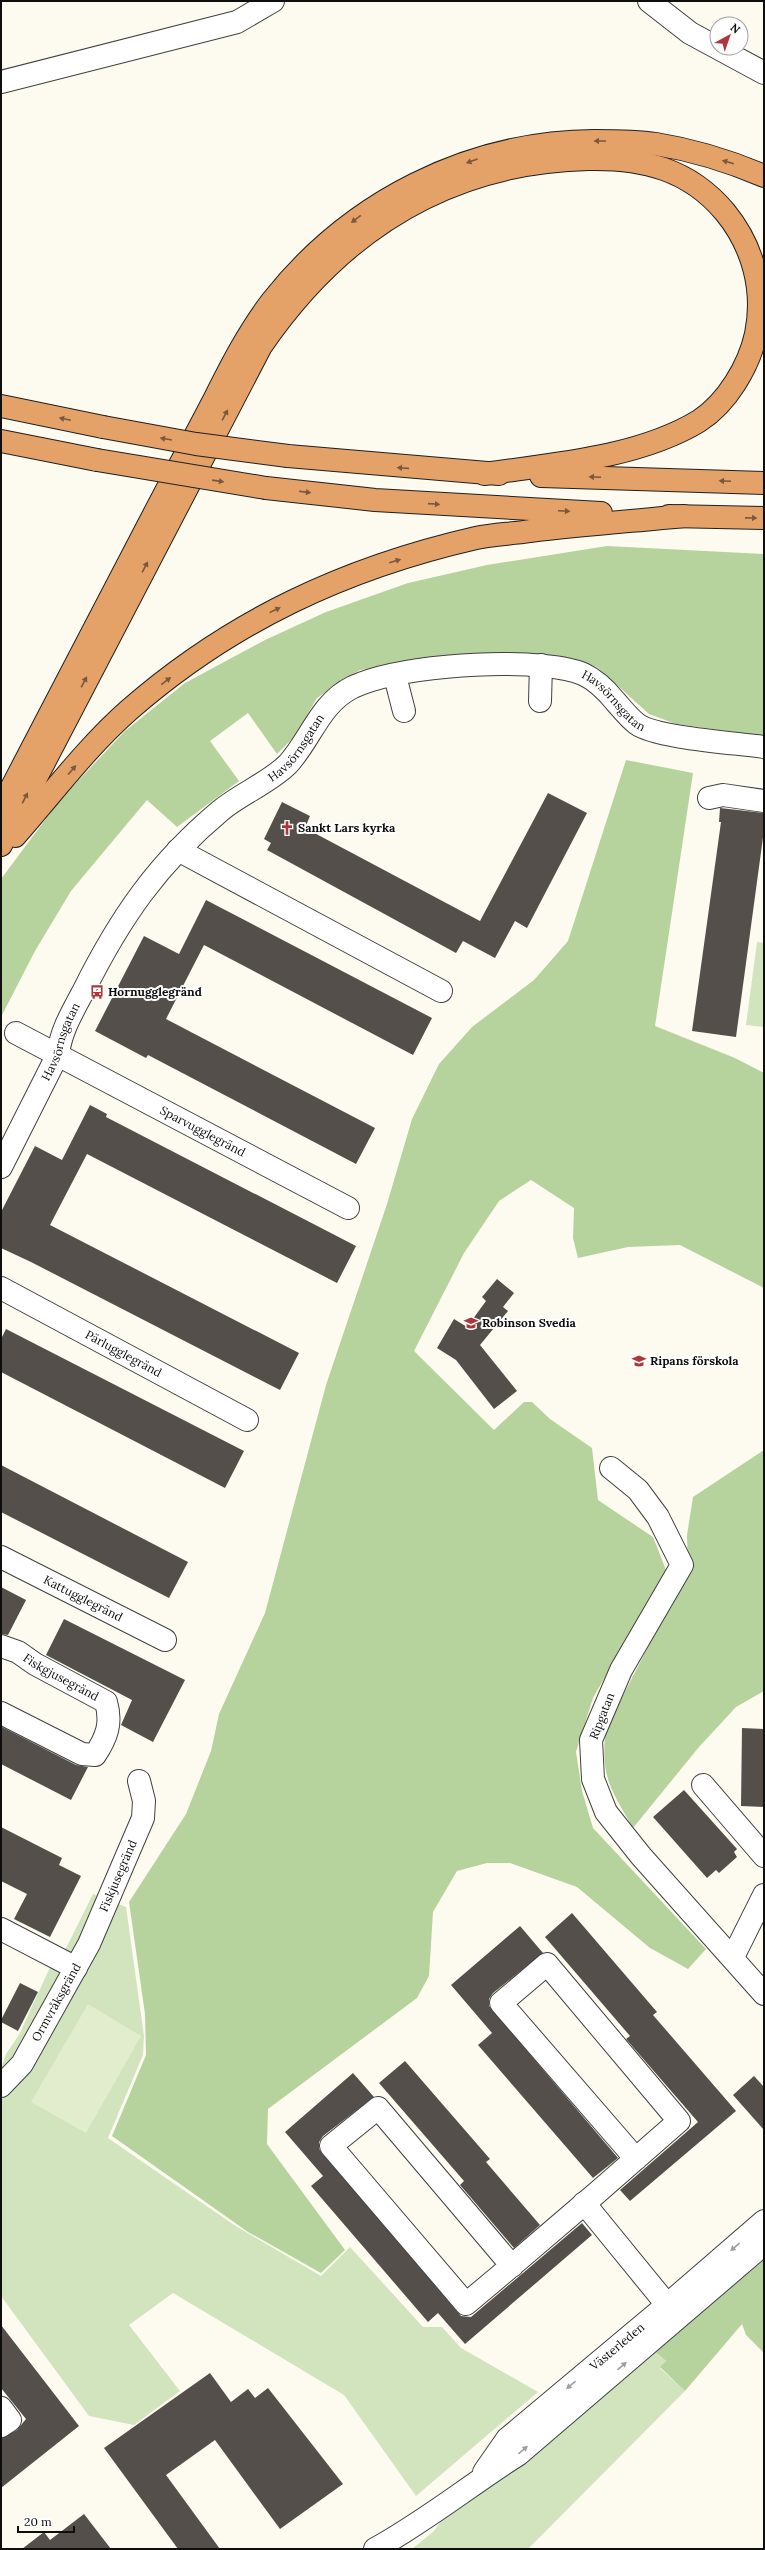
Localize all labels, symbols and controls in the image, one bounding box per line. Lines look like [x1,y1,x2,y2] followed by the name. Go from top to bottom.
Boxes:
[709,16,749,56] north arrow
[728,20,744,37] text: N
[593,138,606,144] one-way arrow
[466,158,478,164] one-way arrow
[721,159,733,165] one-way arrow
[351,214,362,223] one-way arrow
[221,409,228,421] one-way arrow
[59,416,71,422] one-way arrow
[160,435,172,441] one-way arrow
[397,464,409,471] one-way arrow
[589,474,601,481] one-way arrow
[212,478,224,484] one-way arrow
[719,478,731,485] one-way arrow
[299,489,311,496] one-way arrow
[428,501,440,508] one-way arrow
[558,508,571,514] one-way arrow
[745,514,757,521] one-way arrow
[389,558,401,564] one-way arrow
[141,562,148,573] one-way arrow
[269,607,281,613] one-way arrow
[579,667,648,734] street label: Havsörnsgatan
[161,676,172,685] one-way arrow
[81,677,87,688] one-way arrow
[265,711,327,785] street label: Havsörnsgatan
[68,765,77,775] one-way arrow
[22,792,28,804] one-way arrow
[279,820,295,836] church icon: Sankt Lars kyrka
[298,820,396,835] place label: Sankt Lars kyrka
[89,984,105,1000] bus stop icon: Hornugglegränd
[108,984,202,999] place label: Hornugglegränd
[38,1000,83,1083] street label: Havsörnsgatan
[158,1102,248,1160] street label: Sparvugglegränd
[463,1315,479,1331] school or university icon: Robinson Svedia
[482,1315,577,1330] place label: Robinson Svedia
[83,1327,165,1380] street label: Pärlugglegränd
[631,1353,647,1369] school or university icon: Ripans förskola
[650,1353,739,1368] place label: Ripans förskola
[41,1572,125,1624] street label: Kattugglegränd
[20,1650,102,1704] street label: Fiskgjusegränd
[586,1690,617,1741] street label: Ripgatan
[96,1837,140,1914] street label: Fiskjusegränd
[28,1960,84,2044] street label: Ormvråksgränd
[729,2242,740,2251] one-way arrow
[586,2319,647,2374] street label: Västerleden
[617,2362,628,2371] one-way arrow
[566,2380,577,2389] one-way arrow
[518,2446,529,2455] one-way arrow
[18,2508,74,2534] scale bar
[24,2514,52,2529] text: 20 m

